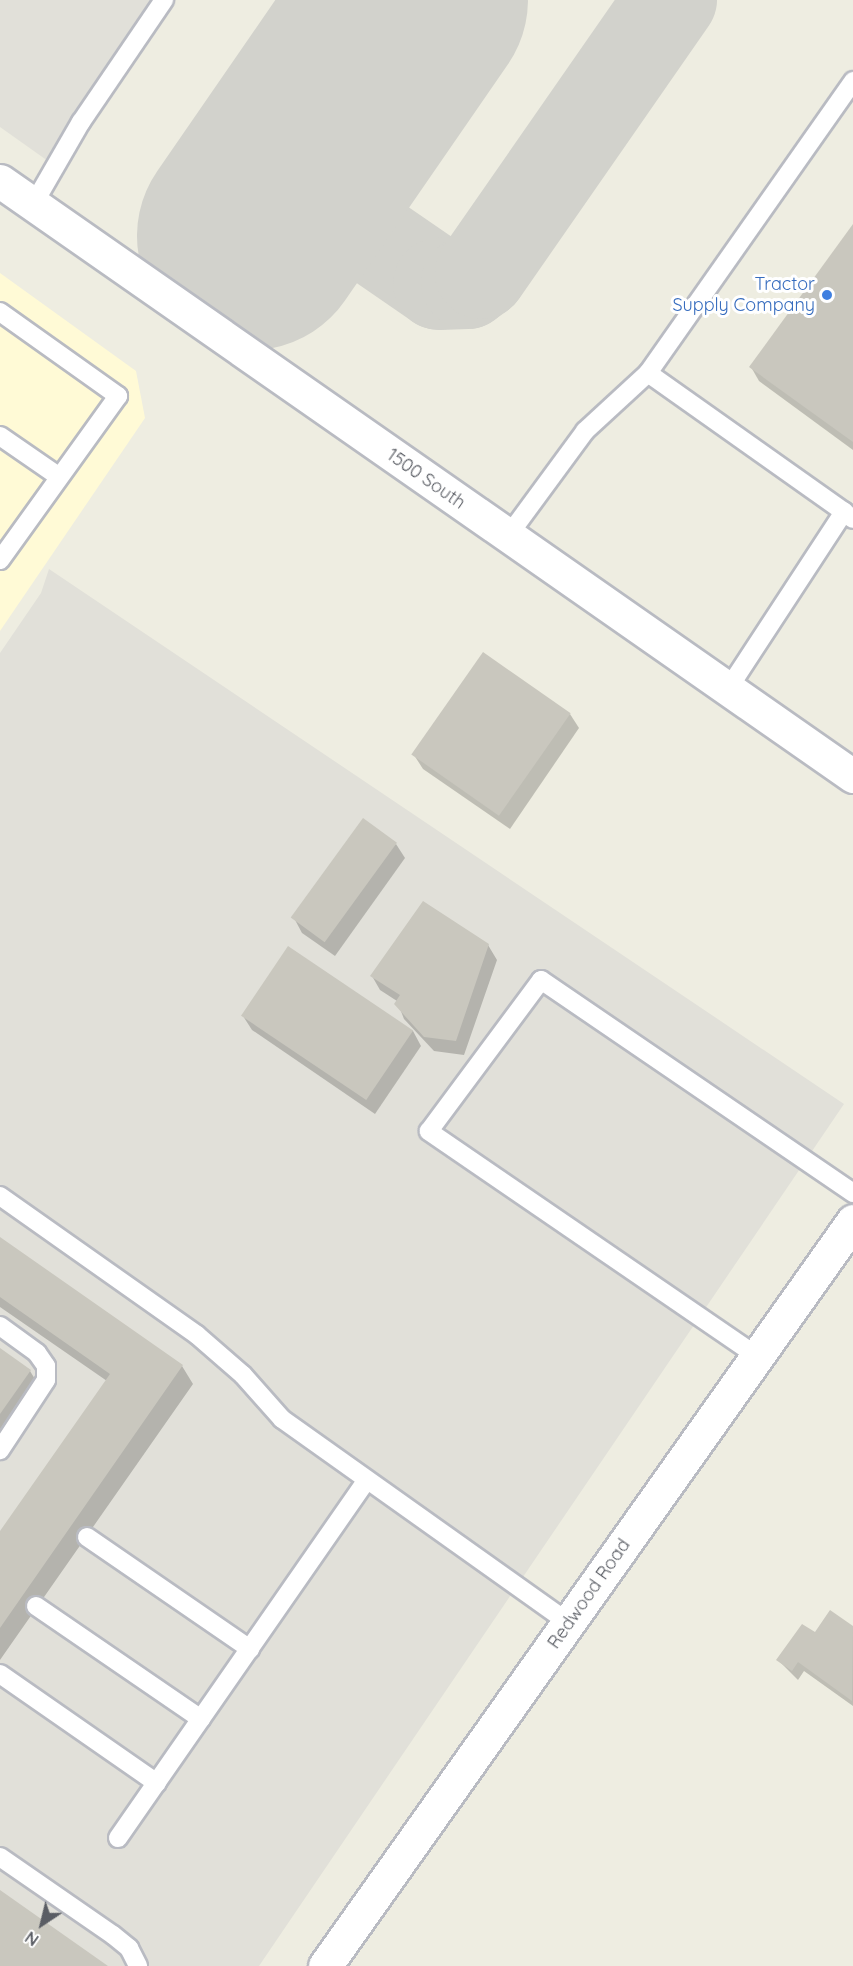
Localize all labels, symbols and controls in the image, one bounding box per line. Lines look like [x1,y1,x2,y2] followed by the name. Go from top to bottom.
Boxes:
[672,274,815,316] place label: Tractor Supply Company
[820,288,834,302] marker: Tractor Supply Company
[383,444,469,514] street label: 1500 South
[543,1535,635,1653] street label: Redwood Road
[12,1894,72,1954] north arrow
[21,1927,42,1950] text: N

